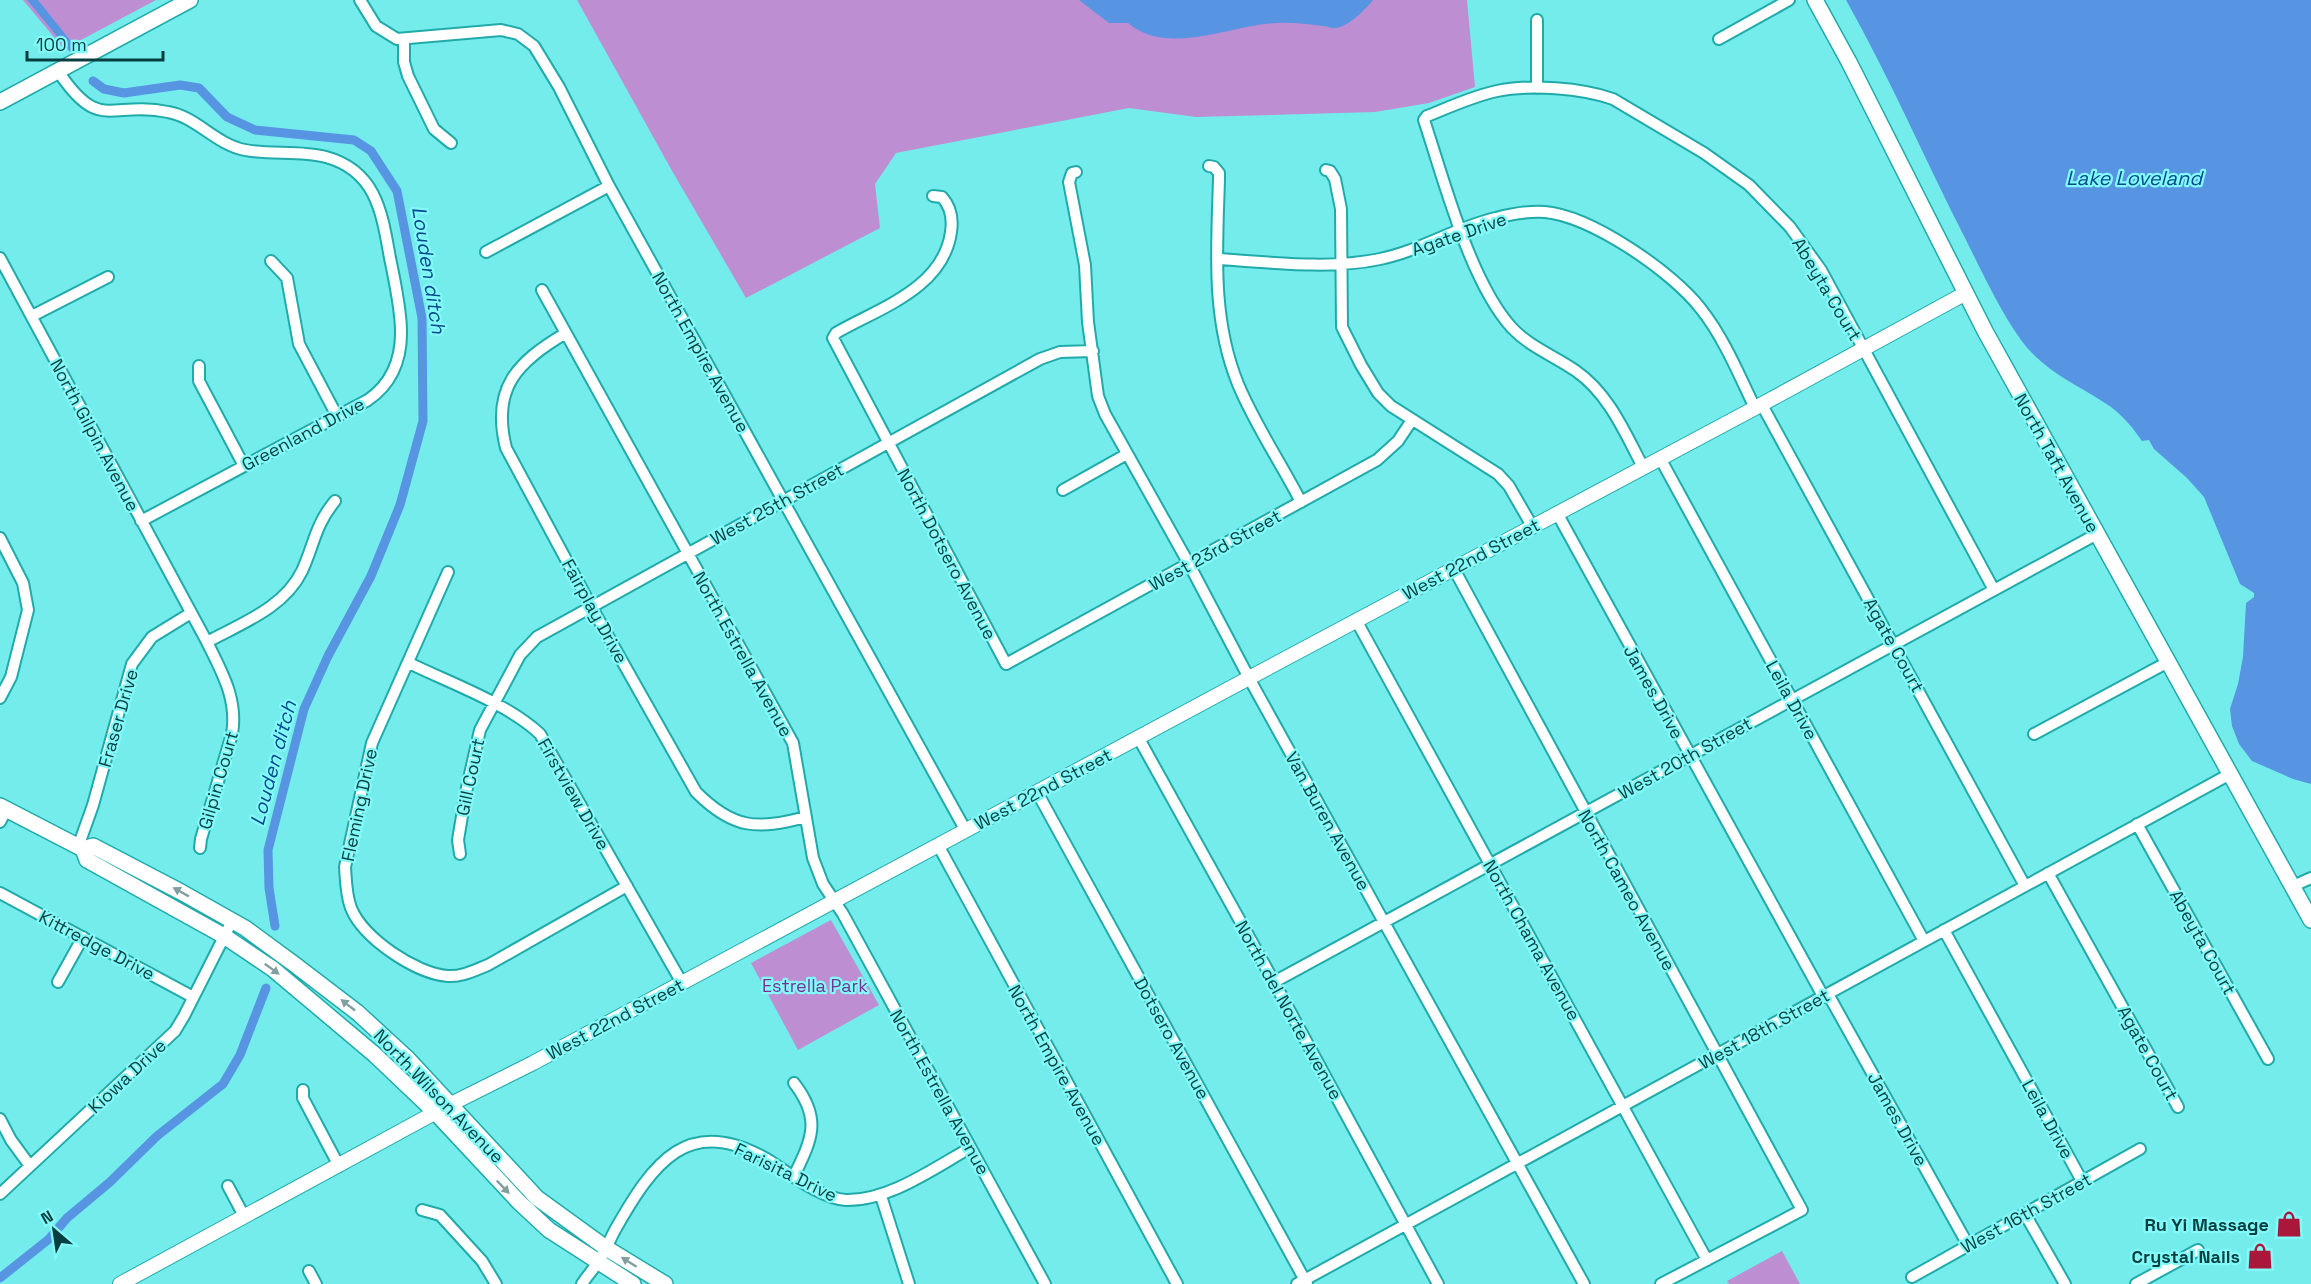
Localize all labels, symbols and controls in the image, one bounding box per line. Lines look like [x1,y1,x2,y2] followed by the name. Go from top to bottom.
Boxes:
[27,24,164,62] scale bar
[36,33,87,56] text: 100 m
[2066,165,2204,191] water label: Lake Loveland
[406,205,452,336] water label: Louden ditch
[1408,207,1510,261] street label: Agate Drive
[1787,233,1867,345] street label: Abeyta Court
[647,267,755,437] street label: North Empire Avenue
[45,355,145,515] street label: North Gilpin Avenue
[2009,389,2105,537] street label: North Taft Avenue
[238,392,368,476] street label: Greenland Drive
[706,458,848,550] street label: West 25th Street
[892,465,1002,643] street label: North Dotsero Avenue
[1145,504,1285,596] street label: West 23rd Street
[1398,513,1544,605] street label: West 22nd Street
[557,555,633,667] street label: Fairplay Drive
[688,567,798,741] street label: North Estrella Avenue
[1859,594,1929,696] street label: Agate Court
[1619,641,1689,743] street label: James Drive
[1761,656,1823,744] street label: Leila Drive
[93,666,143,770] street label: Fraser Drive
[244,697,302,828] water label: Louden ditch
[1614,712,1756,804] street label: West 20th Street
[193,728,243,832] street label: Gilpin Court
[533,734,615,854] street label: Firstview Drive
[451,736,489,818] street label: Gill Court
[970,743,1116,835] street label: West 22nd Street
[336,746,382,864] street label: Fleming Drive
[1280,747,1376,895] street label: Van Buren Avenue
[1573,805,1681,975] street label: North Cameo Avenue
[1478,855,1586,1025] street label: North Chama Avenue
[2165,885,2241,999] street label: Abeyta Court
[173,887,190,897] one-way arrow
[35,905,159,985] street label: Kittredge Drive
[1230,916,1348,1104] street label: North del Norte Avenue
[263,963,279,975] one-way arrow
[542,973,688,1065] street label: West 22nd Street
[1129,973,1215,1103] street label: Dotsero Avenue
[762,974,868,997] park label: Estrella Park
[1003,980,1111,1150] street label: North Empire Avenue
[1695,984,1833,1074] street label: West 18th Street
[340,1000,355,1012] one-way arrow
[2113,1002,2183,1104] street label: Agate Court
[885,1005,995,1179] street label: North Estrella Avenue
[369,1024,509,1168] street label: North Wilson Avenue
[83,1034,171,1118] street label: Kiowa Drive
[1863,1068,1933,1170] street label: James Drive
[2017,1075,2079,1163] street label: Leila Drive
[731,1137,841,1207] street label: Farisita Drive
[1957,1168,2095,1258] street label: West 16th Street
[496,1179,510,1193] one-way arrow
[24,1200,84,1260] north arrow
[37,1206,57,1229] text: N
[2274,1209,2304,1239] shop icon: Ru Yi Massage
[2144,1213,2269,1236] place label: Ru Yi Massage
[2245,1241,2275,1271] shop icon: Crystal Nails
[2131,1245,2240,1268] place label: Crystal Nails
[621,1256,637,1267] one-way arrow

